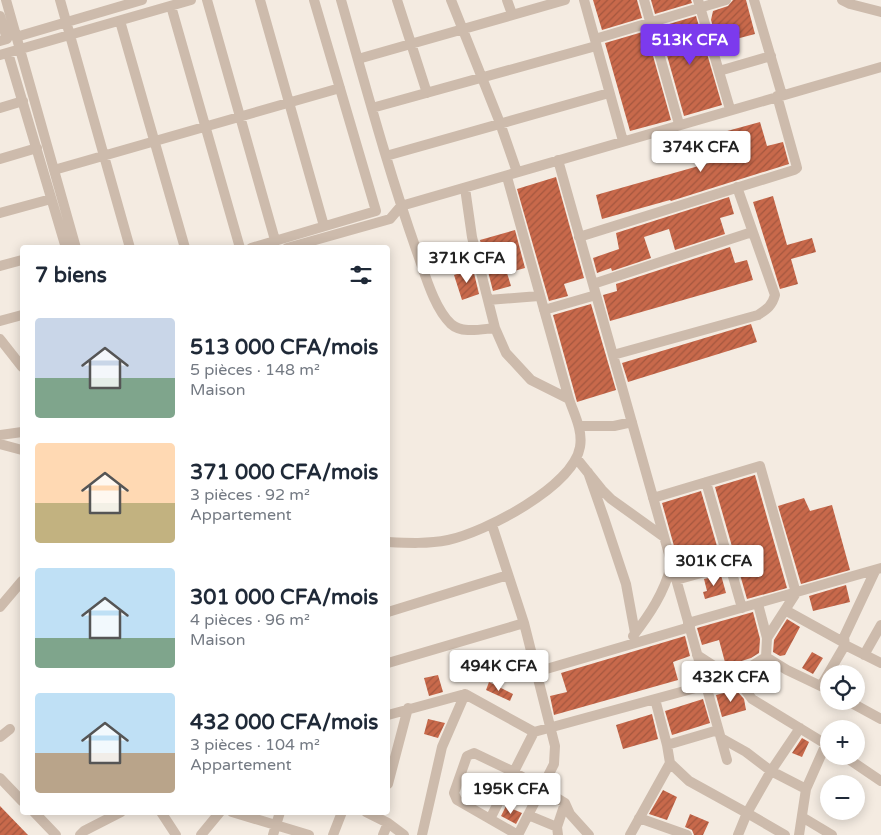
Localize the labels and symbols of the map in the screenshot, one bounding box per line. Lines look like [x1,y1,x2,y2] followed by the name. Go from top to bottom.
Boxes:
[638,23,742,66] pin: 513K CFA
[649,130,753,173] pin: 374K CFA
[415,242,519,284] pin: 371K CFA
[662,544,766,587] pin: 301K CFA
[447,650,551,692] pin: 494K CFA
[679,660,783,703] pin: 432K CFA
[459,772,563,815] pin: 195K CFA

